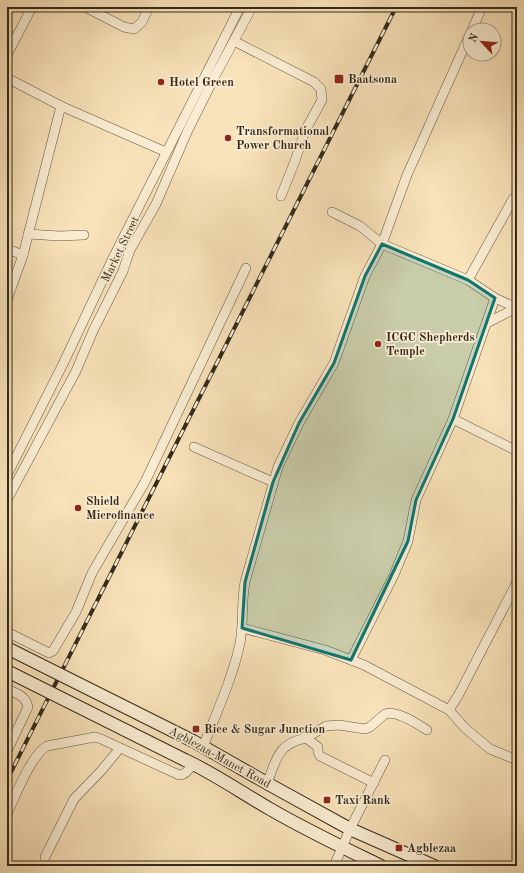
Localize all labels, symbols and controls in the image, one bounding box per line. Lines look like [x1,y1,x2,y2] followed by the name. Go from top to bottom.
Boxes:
[462,22,502,62] north arrow
[468,32,481,44] text: N
[333,73,345,85] marker: Baatsona
[348,74,397,86] place label: Baatsona
[156,77,166,87] marker: Hotel Green
[169,77,234,89] place label: Hotel Green
[236,126,330,152] place label: Transformational Power Church
[223,133,233,143] marker: Transformational Power Church
[100,214,142,284] street label: Market Street
[386,332,475,358] place label: ICGC Shepherds Temple
[373,339,383,349] marker: ICGC Shepherds Temple
[86,496,155,522] place label: Shield Microfinance
[73,503,83,513] marker: Shield Microfinance
[191,724,201,734] marker: Rice & Sugar Junction
[204,724,325,736] place label: Rice & Sugar Junction
[167,725,272,791] street label: Agblezaa-Manet Road
[322,795,332,805] marker: Taxi Rank
[335,795,391,807] place label: Taxi Rank
[394,843,404,853] marker: Agblezaa
[407,843,456,855] place label: Agblezaa

